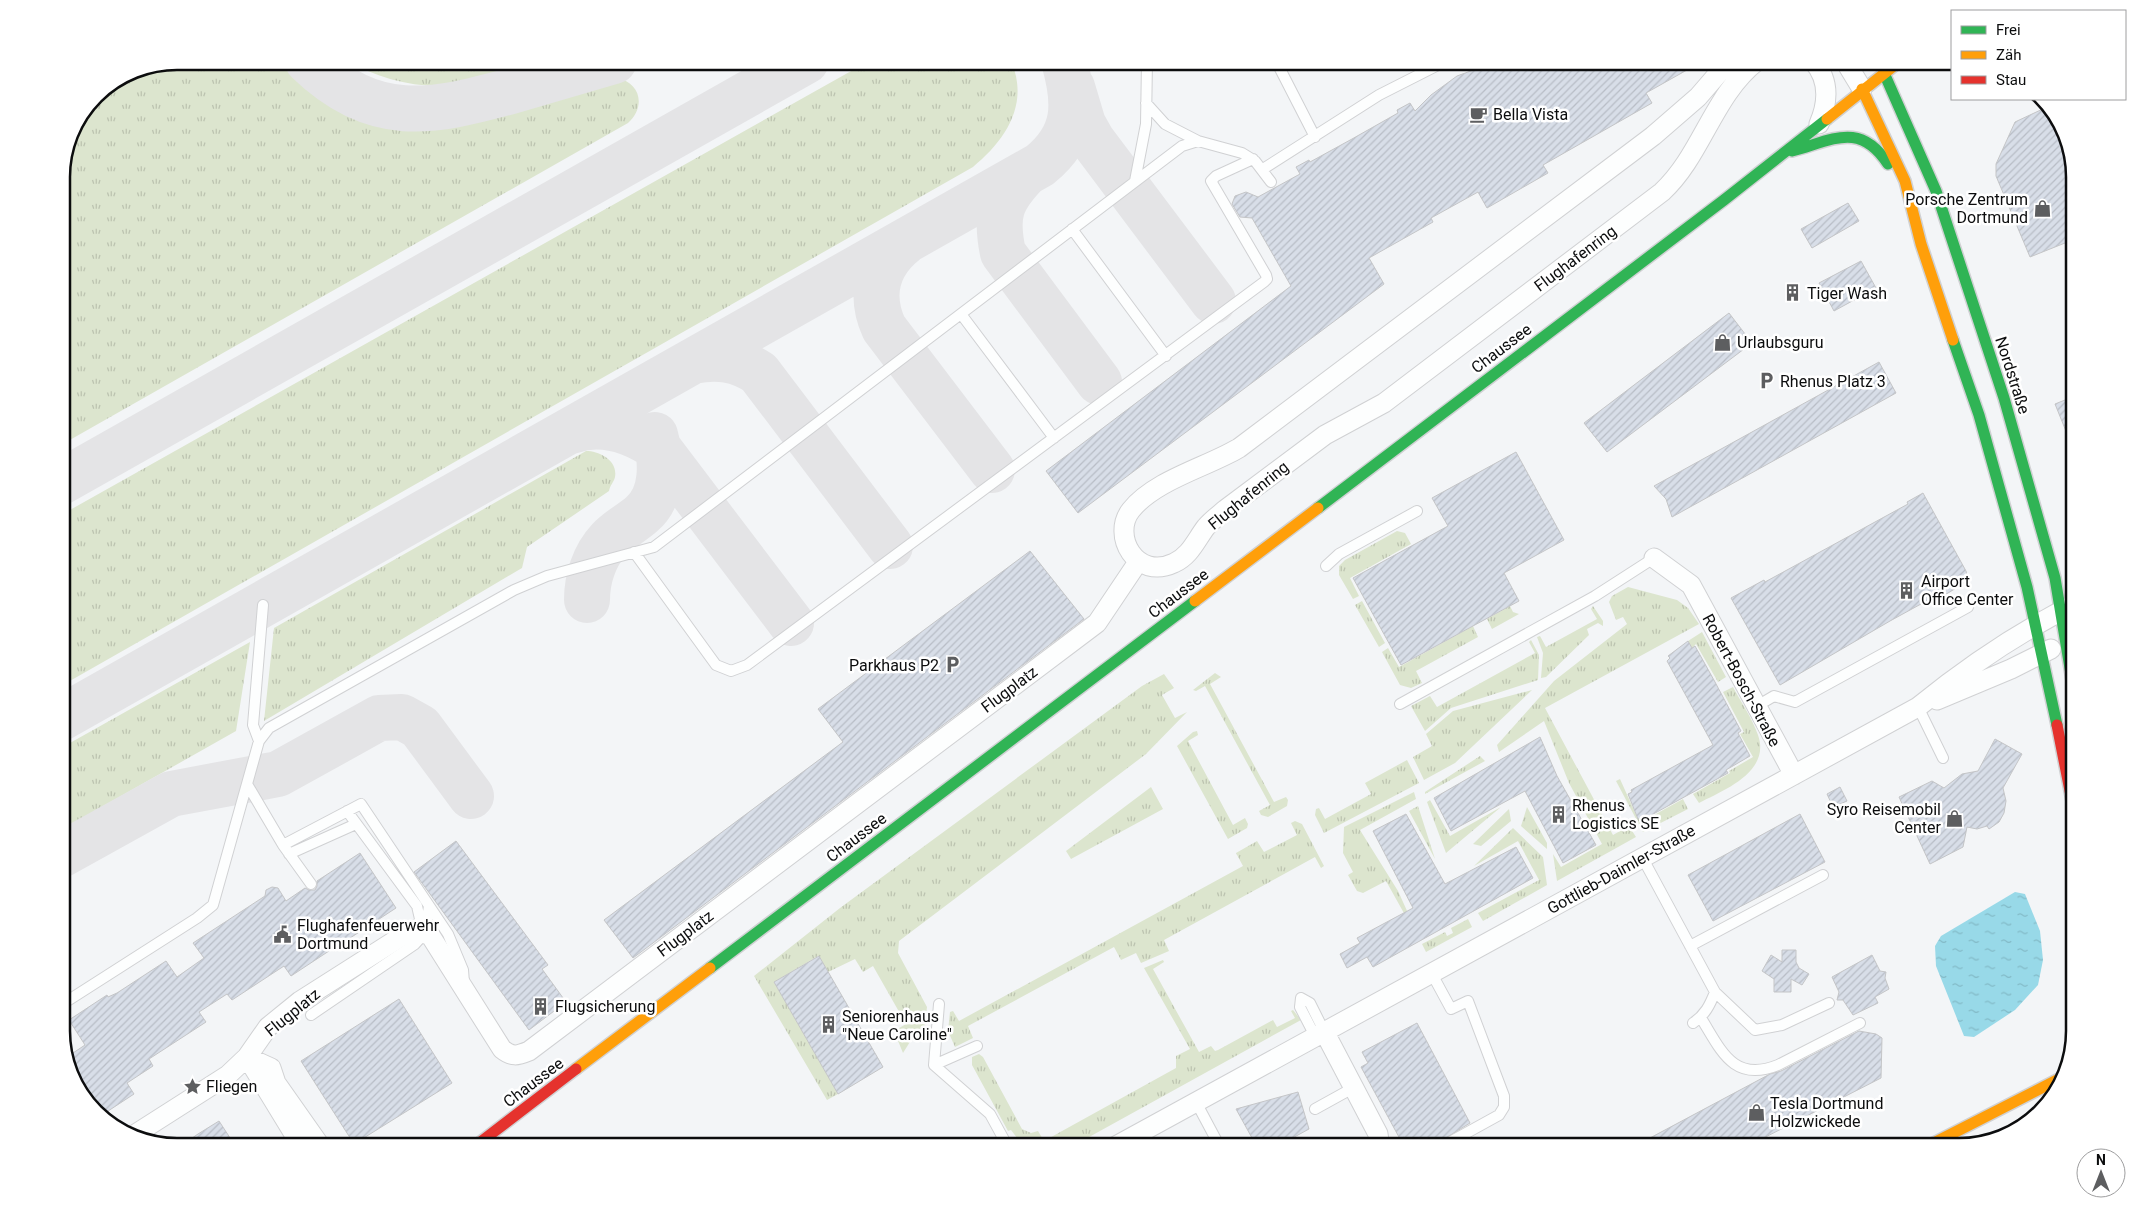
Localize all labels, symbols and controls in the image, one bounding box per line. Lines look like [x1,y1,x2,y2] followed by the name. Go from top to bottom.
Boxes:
[1951,10,2126,100] legend
[1996,21,2021,39] text: Frei
[1996,46,2021,64] text: Zäh
[1996,71,2026,89] text: Stau
[1469,104,1489,124] cafe icon: Bella Vista
[1493,105,1568,124] place label: Bella Vista
[1905,190,2028,227] place label: Porsche Zentrum Dortmund
[2032,198,2052,218] shop icon: Porsche Zentrum Dortmund
[1530,221,1620,295] street label: Flughafenring
[1783,283,1803,303] building icon: Tiger Wash
[1807,284,1887,303] place label: Tiger Wash
[1468,320,1535,377] street label: Chaussee
[1713,332,1733,352] shop icon: Urlaubsguru
[1737,333,1824,352] place label: Urlaubsguru
[1991,334,2034,416] street label: Nordstraße
[1756,371,1776,391] parking icon: Rhenus Platz 3
[1780,372,1886,391] place label: Rhenus Platz 3
[1204,457,1292,534] street label: Flughafenring
[1145,565,1212,622] street label: Chaussee
[1921,572,2014,609] place label: Airport Office Center
[1897,580,1917,600] building icon: Airport Office Center
[1699,611,1785,750] street label: Robert-Bosch-Straße
[943,655,963,675] parking icon: Parkhaus P2
[849,656,939,675] place label: Parkhaus P2
[978,662,1041,717] street label: Flugplatz
[1572,796,1659,833] place label: Rhenus Logistics SE
[1827,800,1942,837] place label: Syro Reisemobil Center
[1548,804,1568,824] building icon: Rhenus Logistics SE
[1945,808,1965,828] shop icon: Syro Reisemobil Center
[823,809,890,866] street label: Chaussee
[1544,821,1698,918] street label: Gottlieb-Daimler-Straße
[654,906,717,961] street label: Flugplatz
[297,916,440,953] place label: Flughafenfeuerwehr Dortmund
[273,924,293,944] public building icon: Flughafenfeuerwehr Dortmund
[261,984,324,1040] street label: Flugplatz
[531,996,551,1016] building icon: Flugsicherung
[555,997,655,1016] place label: Flugsicherung
[842,1007,952,1044] place label: Seniorenhaus "Neue Caroline"
[818,1015,838,1035] building icon: Seniorenhaus "Neue Caroline"
[500,1054,567,1111] street label: Chaussee
[182,1076,202,1096] place icon: Fliegen
[206,1077,257,1096] place label: Fliegen
[1770,1094,1883,1131] place label: Tesla Dortmund Holzwickede
[1746,1102,1766,1122] shop icon: Tesla Dortmund Holzwickede
[2076,1148,2126,1198] north arrow
[2096,1152,2106,1168] text: N

